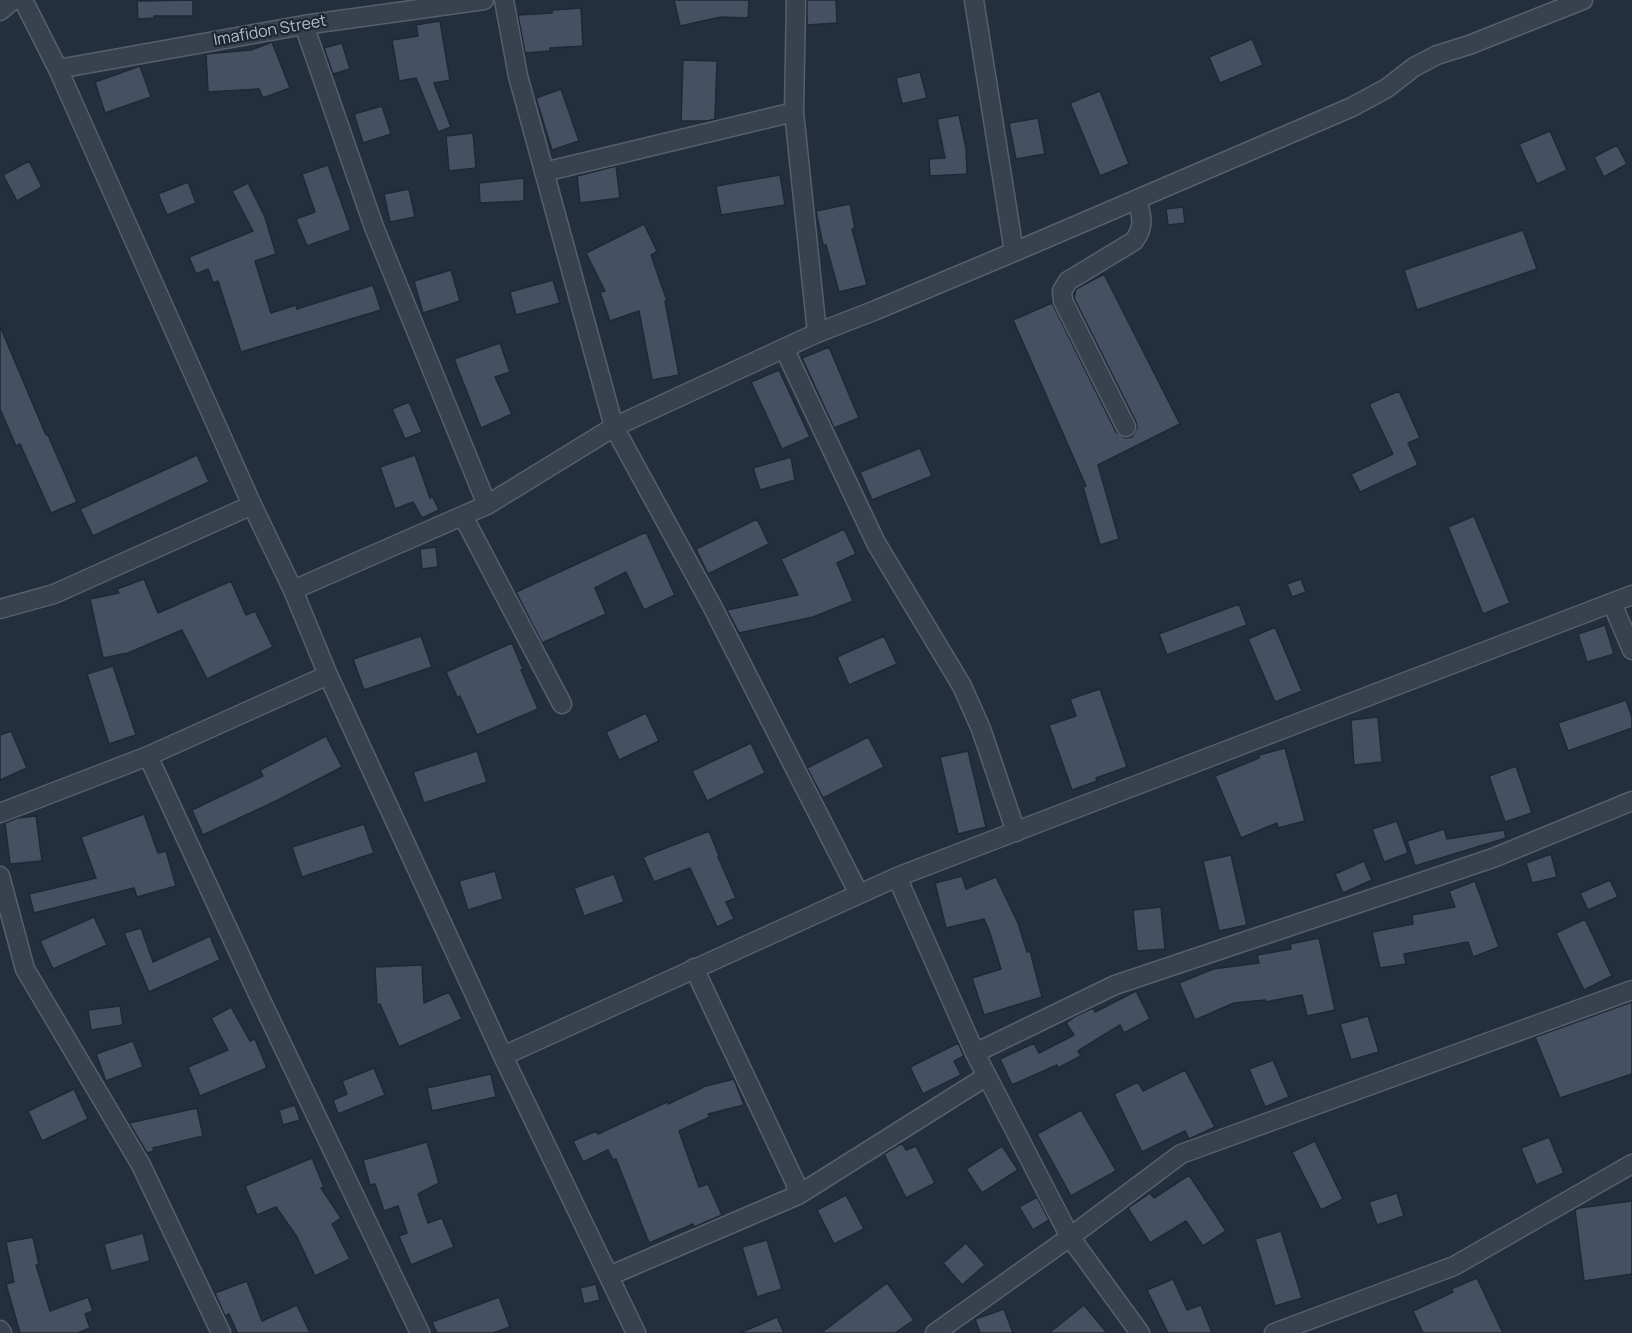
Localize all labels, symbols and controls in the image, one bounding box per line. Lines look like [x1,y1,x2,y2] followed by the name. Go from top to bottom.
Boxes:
[212,12,328,50] street label: Imafidon Street

